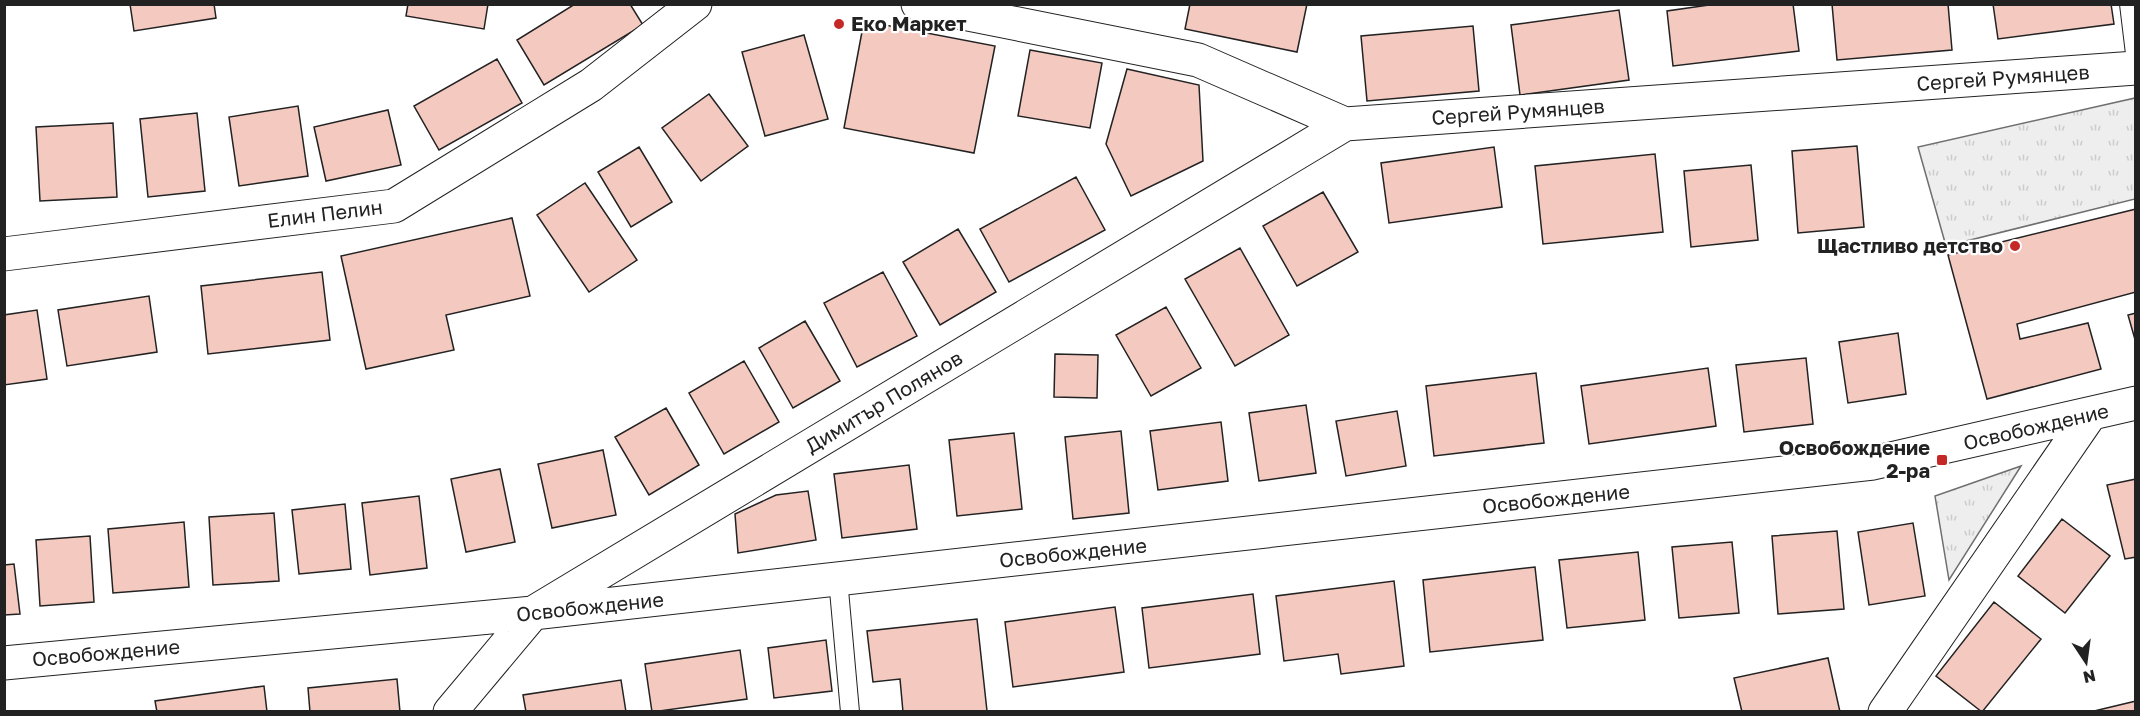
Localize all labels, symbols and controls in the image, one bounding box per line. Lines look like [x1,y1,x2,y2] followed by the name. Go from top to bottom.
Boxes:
[851,11,967,35] place label: Еко Маркет
[832,17,846,31] marker: Еко Маркет
[1916,59,2090,95] street label: Сергей Румянцев
[1431,93,1605,129] street label: Сергей Румянцев
[266,194,384,232] street label: Елин Пелин
[1817,233,2003,257] place label: Щастливо детство
[2008,239,2022,253] marker: Щастливо детство
[801,345,966,457] street label: Димитър Полянов
[1961,398,2111,454] street label: Освобождение
[1779,435,1930,482] place label: Освобождение 2-ра
[1935,453,1949,467] marker: Освобождение 2-ра
[1481,478,1631,518] street label: Освобождение
[998,532,1148,572] street label: Освобождение
[515,586,665,626] street label: Освобождение
[2056,632,2116,692] north arrow
[31,634,181,670] street label: Освобождение
[2081,666,2098,688] text: N

